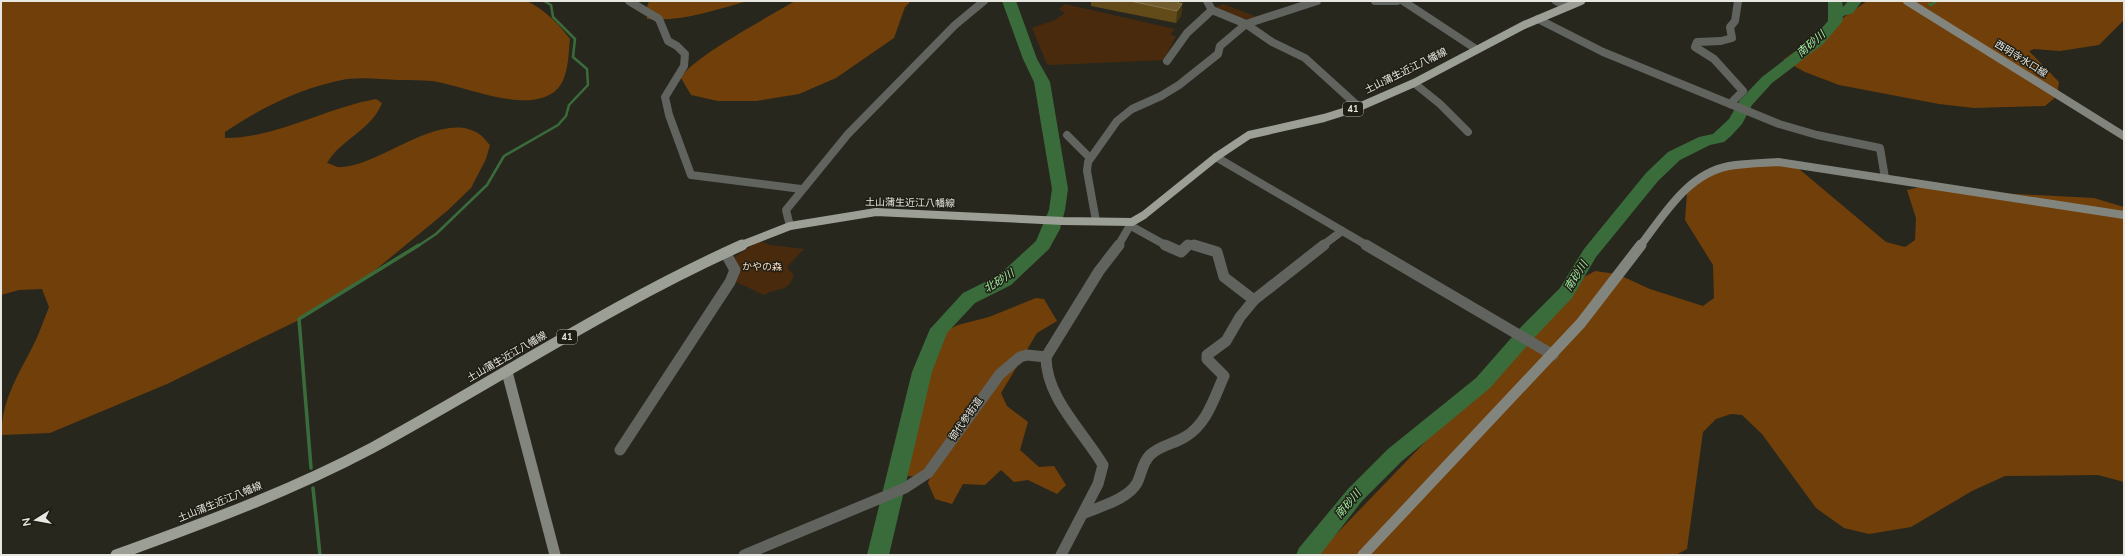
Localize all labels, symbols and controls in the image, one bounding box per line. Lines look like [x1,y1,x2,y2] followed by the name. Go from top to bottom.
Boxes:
[1794,27,1829,60] water label: 南砂川
[1992,37,2050,81] street label: 西明寺水口線
[1362,45,1450,97] street label: 土山蒲生近江八幡線
[1343,102,1363,116] road number: 41
[865,195,955,211] street label: 土山蒲生近江八幡線
[1561,257,1592,294] water label: 南砂川
[742,260,782,274] park label: かやの森
[981,265,1018,296] water label: 北砂川
[465,328,549,386] street label: 土山蒲生近江八幡線
[557,330,577,344] road number: 41
[946,395,986,443] street label: 御代参街道
[176,479,264,525] street label: 土山蒲生近江八幡線
[1332,486,1365,521] water label: 南砂川
[16,500,56,540] north arrow
[19,516,35,527] text: N

